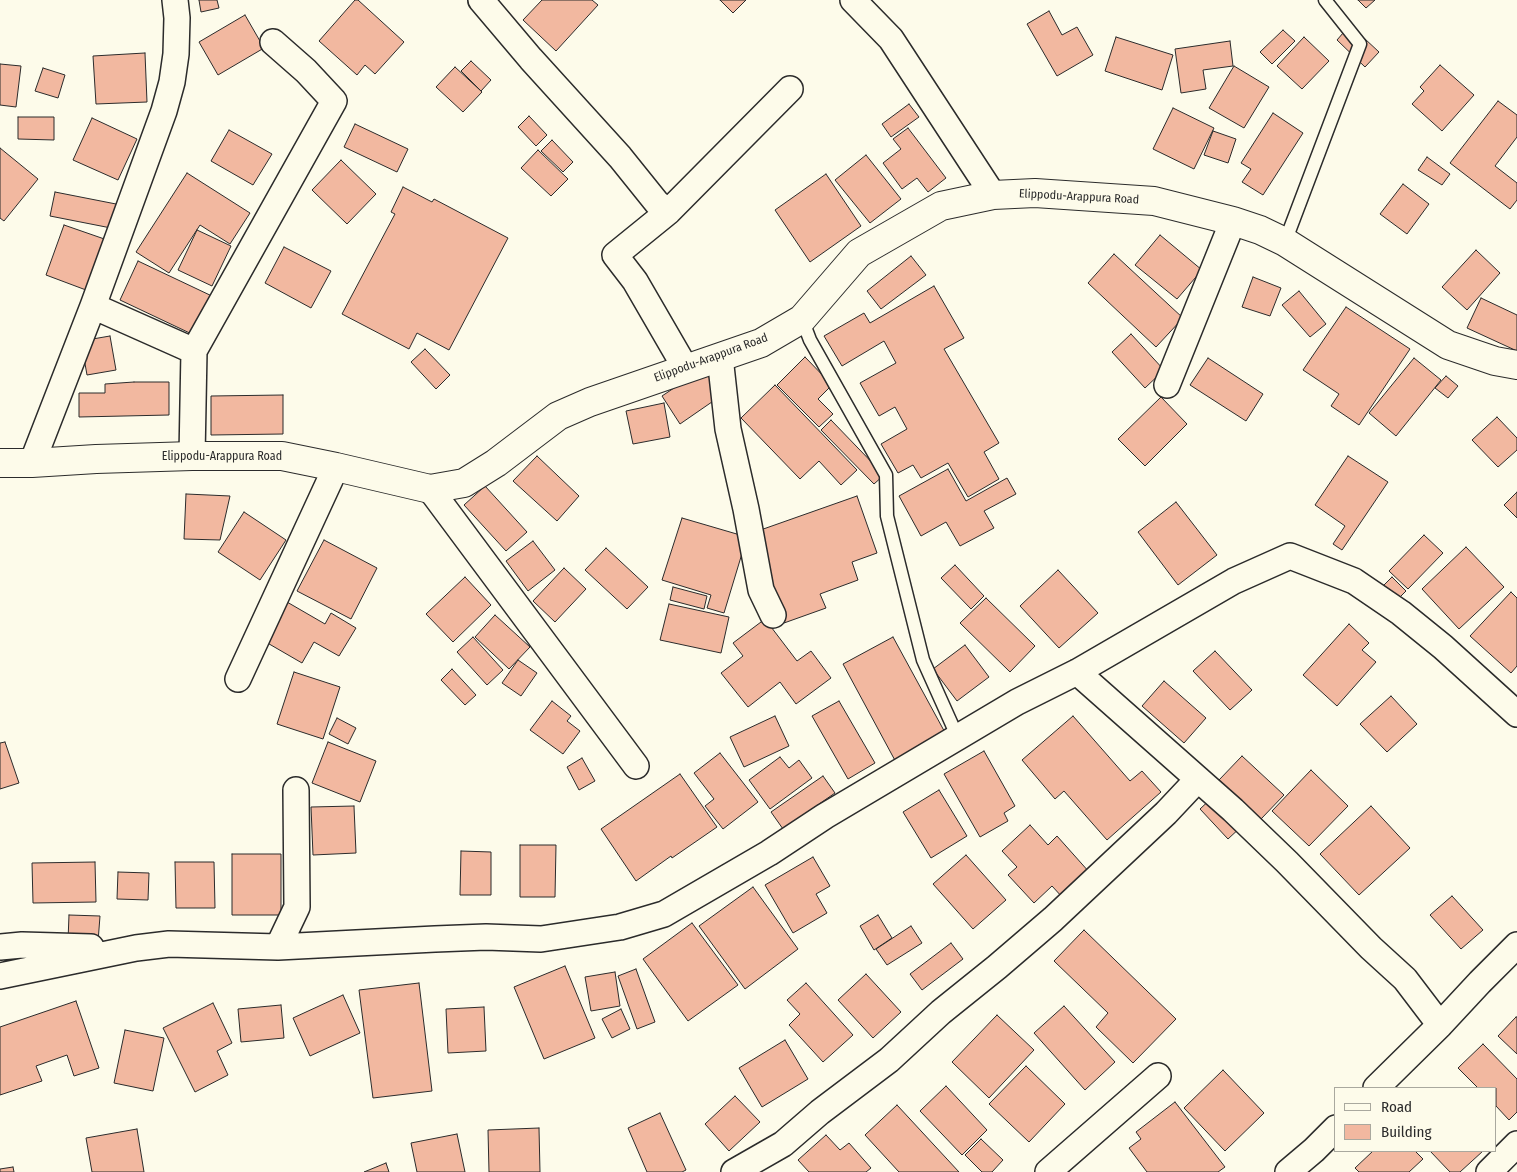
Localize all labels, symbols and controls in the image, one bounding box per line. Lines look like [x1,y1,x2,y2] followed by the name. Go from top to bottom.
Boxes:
[1019,187,1139,207] street label: Elippodu-Arappura Road
[652,331,770,385] street label: Elippodu-Arappura Road
[162,450,282,464] street label: Elippodu-Arappura Road
[1334,1087,1497,1152] legend
[1381,1098,1412,1116] text: Road
[1381,1123,1432,1141] text: Building

